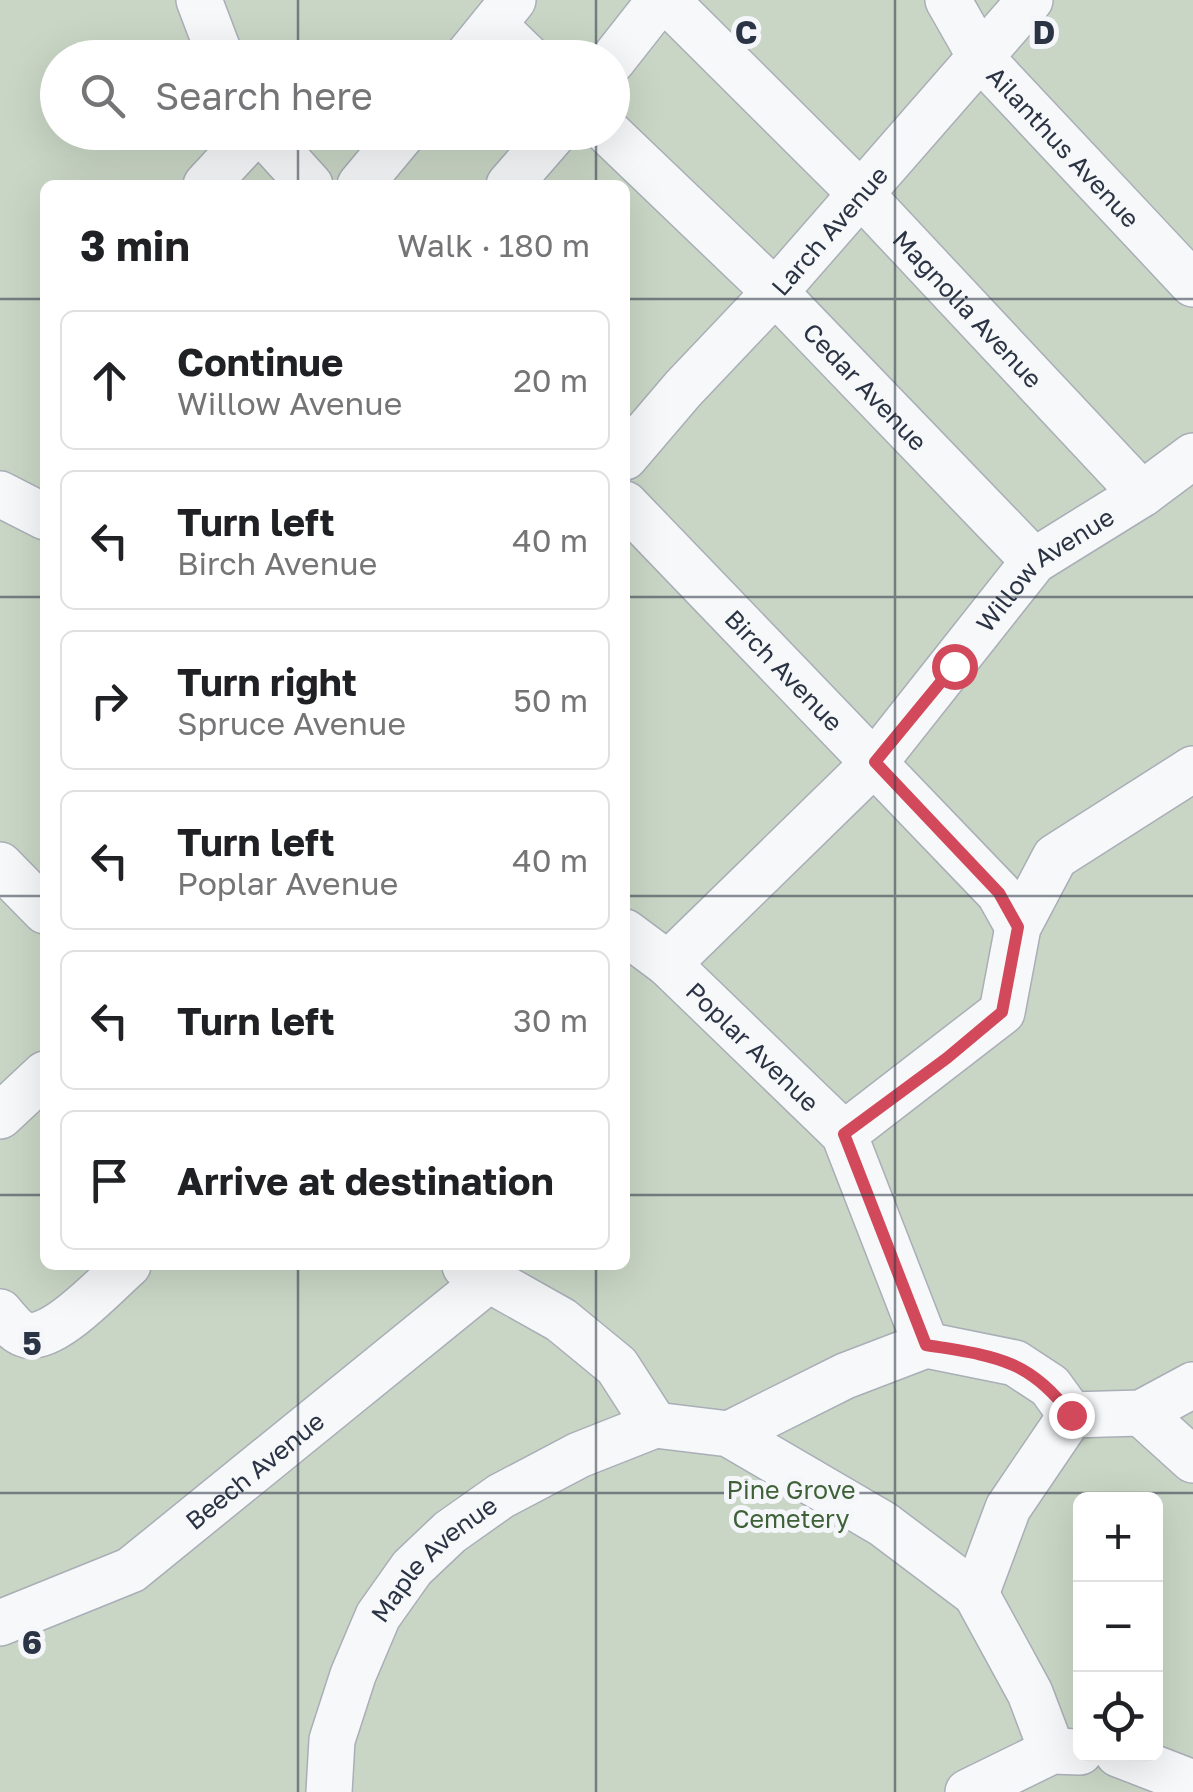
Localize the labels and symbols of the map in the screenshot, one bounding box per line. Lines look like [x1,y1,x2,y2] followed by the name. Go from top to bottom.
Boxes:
[735,13,757,51] text: C
[1033,13,1055,51] text: D
[981,60,1147,233] street label: Ailanthus Avenue
[764,159,894,301] street label: Larch Avenue
[887,223,1050,394] street label: Magnolia Avenue
[797,316,934,457] street label: Cedar Avenue
[969,500,1119,638] street label: Willow Avenue
[719,603,850,737] street label: Birch Avenue
[932,644,978,690] route start
[680,975,826,1118] street label: Poplar Avenue
[22,1324,42,1362] text: 5
[1049,1393,1095,1439] route end
[179,1405,330,1535] street label: Beech Avenue
[727,1474,855,1534] park label: Pine Grove Cemetery
[363,1489,503,1628] street label: Maple Avenue
[22,1623,42,1661] text: 6

